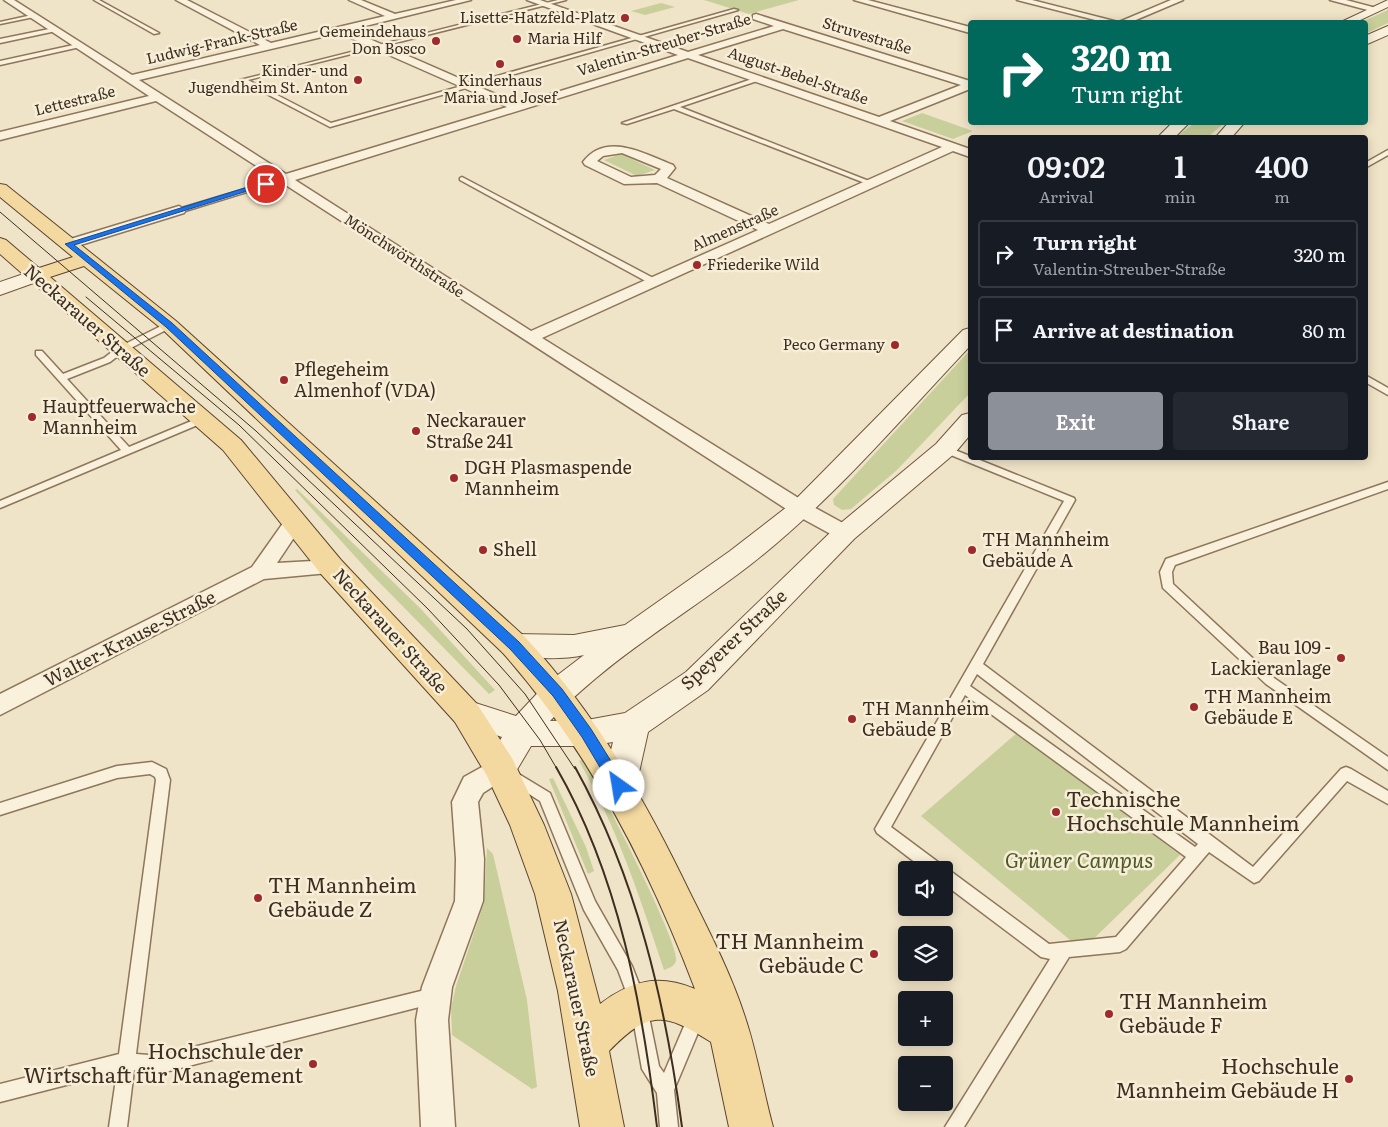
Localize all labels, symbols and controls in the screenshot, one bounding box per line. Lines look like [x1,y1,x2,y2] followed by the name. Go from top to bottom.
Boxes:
[460,5,615,28] place label: Lisette-Hatzfeld-Platz
[574,6,754,81] street label: Valentin-Streuber-Straße
[820,10,915,59] street label: Struvestraße
[144,12,300,69] street label: Ludwig-Frank-Straße
[619,12,631,24] marker: Lisette-Hatzfeld-Platz
[319,19,426,59] place label: Gemeindehaus Don Bosco
[527,26,602,49] place label: Maria Hilf
[1071,30,1172,82] text: 320 m
[511,33,523,45] marker: Maria Hilf
[430,35,442,47] marker: Gemeindehaus Don Bosco
[725,40,872,109] street label: August-Bebel-Straße
[988,40,1053,105] icon: right
[188,58,348,98] place label: Kinder- und Jugendheim St. Anton
[494,58,506,70] marker: Kinderhaus Maria und Josef
[443,68,558,108] place label: Kinderhaus Maria und Josef
[352,74,364,86] marker: Kinder- und Jugendheim St. Anton
[1071,77,1183,110] text: Turn right
[32,78,118,121] street label: Lettestraße
[1027,143,1105,187] text: 09:02
[1174,143,1186,187] text: 1
[1255,143,1309,187] text: 400
[245,163,287,205] pin
[252,170,280,198] icon: arrive
[1039,184,1094,208] text: Arrival
[1164,184,1196,208] text: min
[1274,184,1290,208] text: m
[687,197,782,256] street label: Almenstraße
[340,207,470,303] street label: Mönchwörthstraße
[1033,228,1137,256] text: Turn right
[990,240,1018,268] icon: right
[1293,240,1346,268] text: 320 m
[707,252,819,275] place label: Friederike Wild
[1033,256,1226,280] text: Valentin-Streuber-Straße
[19,257,157,383] street label: Neckarauer Straße
[691,259,703,271] marker: Friederike Wild
[990,316,1018,344] icon: arrive
[1033,316,1234,344] text: Arrive at destination
[1302,316,1346,344] text: 80 m
[783,332,885,355] place label: Peco Germany
[889,339,901,351] marker: Peco Germany
[294,355,436,403] place label: Pflegeheim Almenhof (VDA)
[278,374,290,386] marker: Pflegeheim Almenhof (VDA)
[42,392,196,440] place label: Hauptfeuerwache Mannheim
[988,392,1163,450] button: Exit
[1173,392,1348,450] button: Share
[426,406,526,454] place label: Neckarauer Straße 241
[26,411,38,423] marker: Hauptfeuerwache Mannheim
[410,425,422,437] marker: Neckarauer Straße 241
[464,453,632,501] place label: DGH Plasmaspende Mannheim
[448,472,460,484] marker: DGH Plasmaspende Mannheim
[982,525,1109,573] place label: TH Mannheim Gebäude A
[493,535,537,562] place label: Shell
[477,544,489,556] marker: Shell
[966,544,978,556] marker: TH Mannheim Gebäude A
[327,561,455,699] street label: Neckarauer Straße
[674,582,792,695] street label: Speyerer Straße
[39,583,220,693] street label: Walter-Krause-Straße
[1210,633,1331,681] place label: Bau 109 - Lackieranlage
[1335,652,1347,664] marker: Bau 109 - Lackieranlage
[1204,682,1331,730] place label: TH Mannheim Gebäude E
[862,694,989,742] place label: TH Mannheim Gebäude B
[1188,701,1200,713] marker: TH Mannheim Gebäude E
[846,713,858,725] marker: TH Mannheim Gebäude B
[592,759,644,811] position arrow
[1066,782,1300,837] place label: Technische Hochschule Mannheim
[1050,806,1062,818] marker: Technische Hochschule Mannheim
[1005,843,1153,874] park label: Grüner Campus
[898,861,953,1111] map controls
[898,861,953,916] button: sound
[268,868,417,923] place label: TH Mannheim Gebäude Z
[252,892,264,904] marker: TH Mannheim Gebäude Z
[548,916,607,1079] street label: Neckarauer Straße
[715,924,864,979] place label: TH Mannheim Gebäude C
[898,926,953,981] button: layers
[868,948,880,960] marker: TH Mannheim Gebäude C
[1119,984,1268,1039] place label: TH Mannheim Gebäude F
[898,991,953,1046] button: +
[1103,1008,1115,1020] marker: TH Mannheim Gebäude F
[24,1034,304,1089] place label: Hochschule der Wirtschaft für Management
[1115,1049,1339,1104] place label: Hochschule Mannheim Gebäude H
[898,1056,953,1111] button: −
[307,1058,319,1070] marker: Hochschule der Wirtschaft für Management
[1343,1073,1355,1085] marker: Hochschule Mannheim Gebäude H

